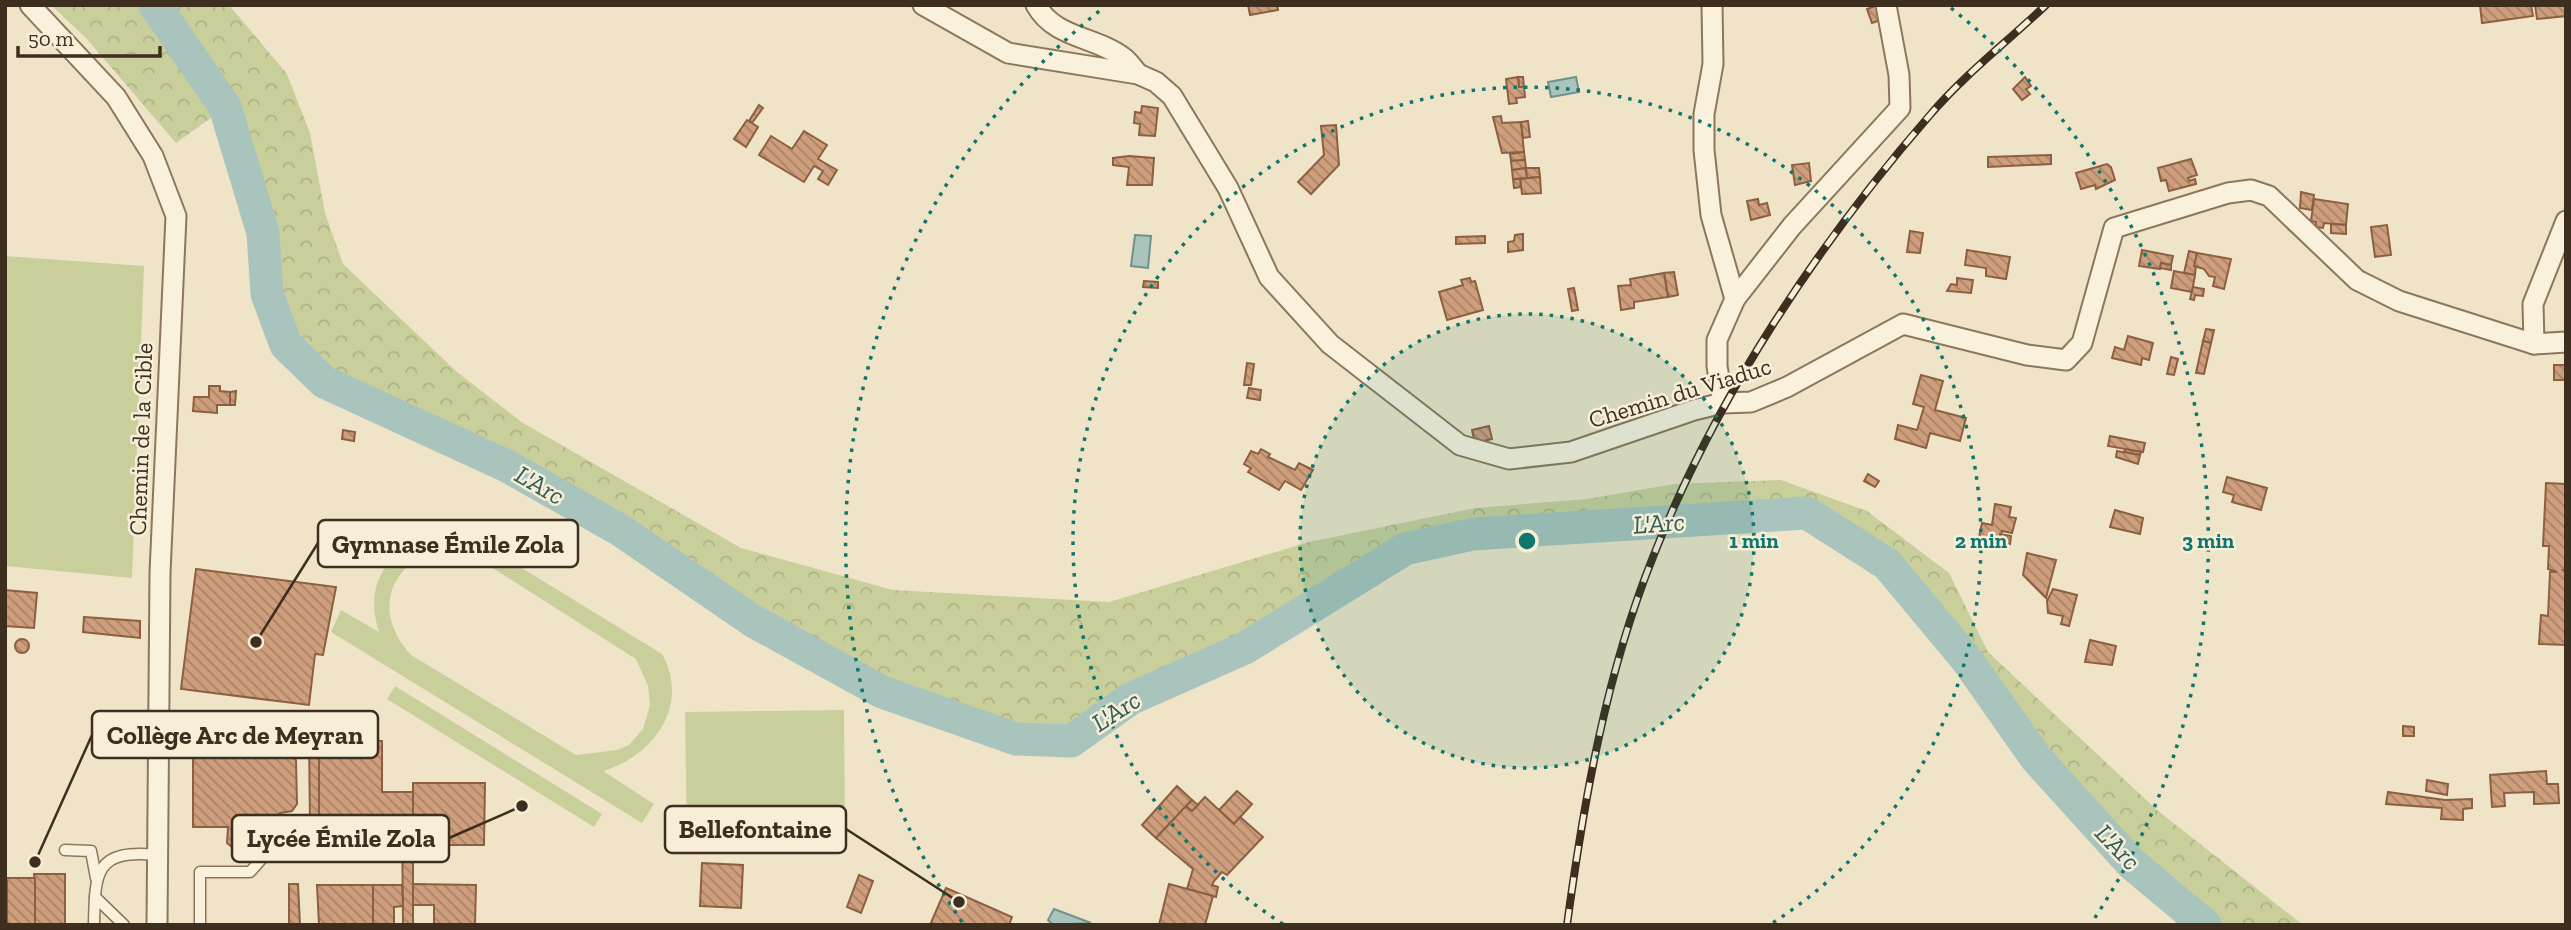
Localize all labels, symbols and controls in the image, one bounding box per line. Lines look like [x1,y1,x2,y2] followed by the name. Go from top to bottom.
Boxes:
[18,14,159,58] scale bar
[28,26,74,51] text: 50 m
[123,342,158,536] street label: Chemin de la Cible
[1585,351,1775,434] street label: Chemin du Viaduc
[510,458,570,512] water label: L'Arc
[1632,505,1686,541] water label: L'Arc
[318,520,578,567] callout: Gymnase Émile Zola
[332,528,564,560] text: Gymnase Émile Zola
[1729,528,1779,553] text: 1 min
[1955,528,2008,553] text: 2 min
[2182,528,2235,553] text: 3 min
[1515,529,1539,553] centre of rings
[1086,683,1146,739] water label: L'Arc
[92,711,378,758] callout: Collège Arc de Meyran
[107,719,364,751] text: Collège Arc de Meyran
[665,806,846,853] callout: Bellefontaine
[678,813,832,845] text: Bellefontaine
[232,815,449,862] callout: Lycée Émile Zola
[2088,817,2148,877] water label: L'Arc
[246,822,436,854] text: Lycée Émile Zola

